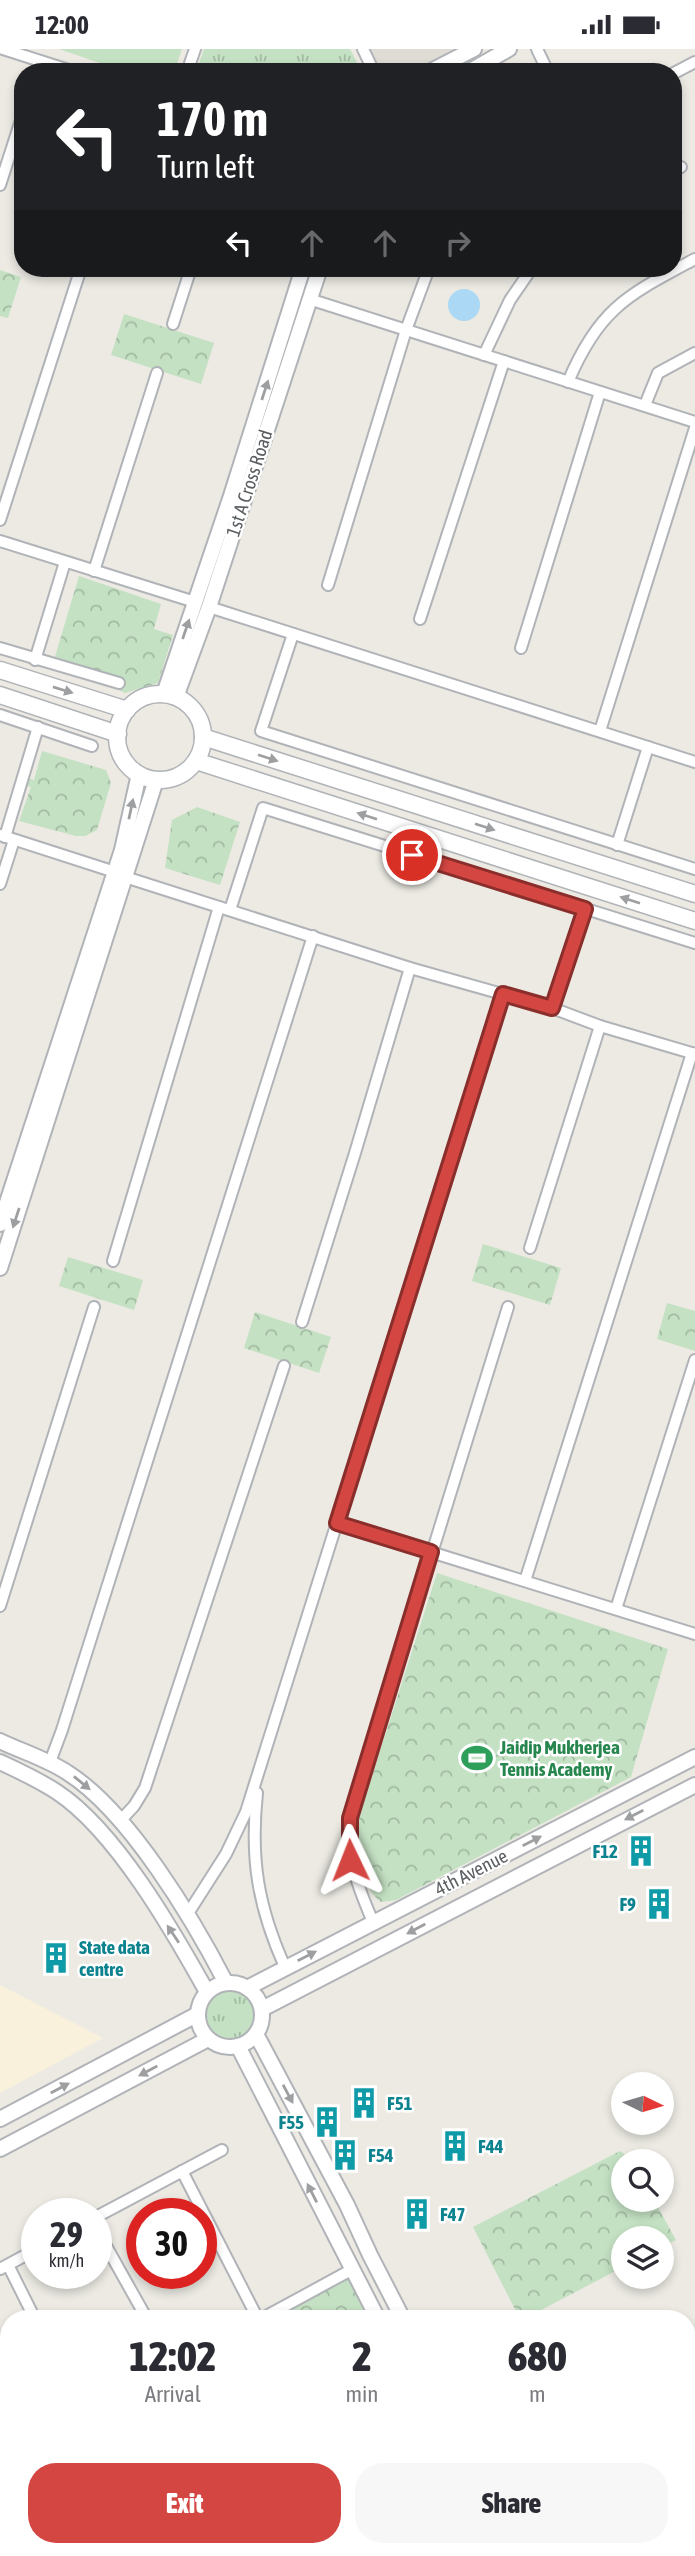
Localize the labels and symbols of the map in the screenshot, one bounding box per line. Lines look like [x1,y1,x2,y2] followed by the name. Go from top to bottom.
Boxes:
[260,379,271,400] one-way arrow
[221,427,277,539] street label: 1st A Cross Road
[181,619,192,640] one-way arrow
[53,686,74,696] one-way arrow
[258,753,279,763] one-way arrow
[126,798,137,820] one-way arrow
[356,810,377,820] one-way arrow
[474,822,495,833] one-way arrow
[382,825,442,885] pin
[619,894,640,905] one-way arrow
[10,1208,21,1229] one-way arrow
[499,1736,620,1780] place label: Jaidip Mukherjea Tennis Academy
[460,1741,494,1775] sports icon: Jaidip Mukherjea Tennis Academy
[73,1775,90,1790] one-way arrow
[624,1810,644,1821] one-way arrow
[313,1823,387,1897] position arrow
[624,1834,658,1868] building icon: F12
[522,1835,542,1847] one-way arrow
[592,1840,618,1862] place label: F12
[431,1844,511,1900] street label: 4th Avenue
[642,1887,676,1921] building icon: F9
[619,1893,636,1915] place label: F9
[406,1923,426,1934] one-way arrow
[167,1924,180,1943] one-way arrow
[79,1936,150,1980] place label: State data centre
[39,1941,73,1975] building icon: State data centre
[298,1950,318,1962] one-way arrow
[138,2065,158,2077] one-way arrow
[611,2072,674,2135] north arrow
[51,2082,71,2094] one-way arrow
[283,2084,294,2104] one-way arrow
[347,2086,381,2120] building icon: F51
[387,2092,413,2114] place label: F51
[310,2105,344,2139] building icon: F55
[278,2111,304,2133] place label: F55
[438,2129,472,2163] building icon: F44
[478,2135,504,2157] place label: F44
[328,2138,362,2172] building icon: F54
[368,2144,394,2166] place label: F54
[307,2183,318,2203] one-way arrow
[400,2197,434,2231] building icon: F47
[126,2198,217,2289] speed limit sign: 30
[440,2203,466,2225] place label: F47

